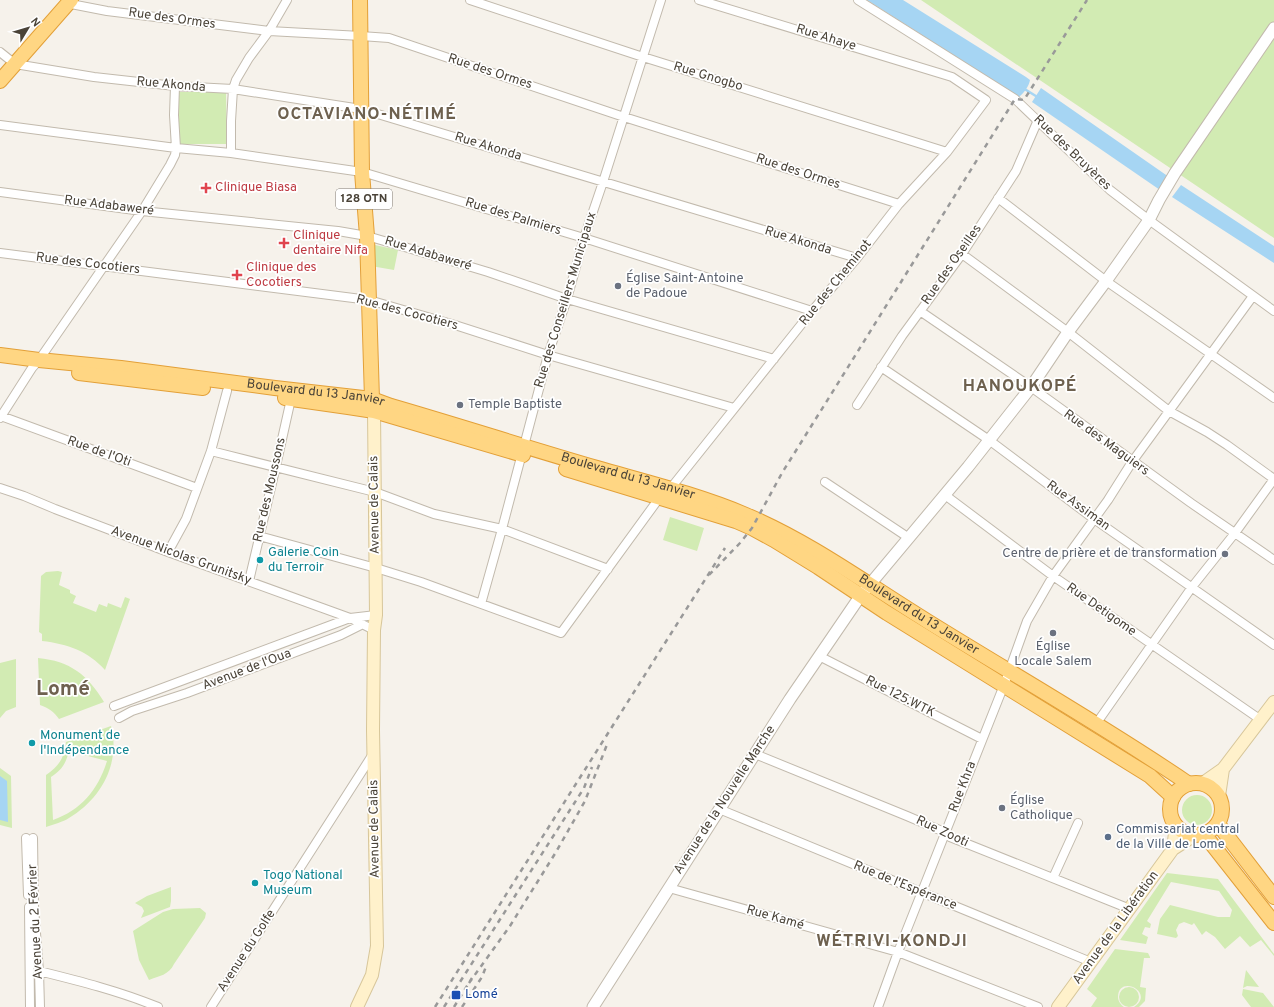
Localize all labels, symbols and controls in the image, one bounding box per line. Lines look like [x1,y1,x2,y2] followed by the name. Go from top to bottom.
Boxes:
[127,5,217,33] street label: Rue des Ormes
[8,8,48,48] north arrow
[27,15,43,30] text: N
[794,21,858,55] street label: Rue Ahaye
[446,51,534,93] street label: Rue des Ormes
[671,59,745,95] street label: Rue Gnogbo
[136,74,206,96] street label: Rue Akonda
[277,103,457,126] district label: OCTAVIANO-NÉTIMÉ
[1030,112,1114,194] street label: Rue des Bruyères
[452,129,524,165] street label: Rue Akonda
[754,151,842,193] street label: Rue des Ormes
[215,180,297,196] place label: Clinique Biasa
[200,182,212,194] marker: Clinique Biasa
[336,189,392,209] road number: 128 OTN
[63,193,155,219] street label: Rue Adabaweré
[463,195,563,239] street label: Rue des Palmiers
[532,210,601,390] street label: Rue des Conseillers Municipaux
[918,222,986,308] street label: Rue des Oseilles
[762,223,834,259] street label: Rue Akonda
[293,228,368,259] place label: Clinique dentaire Nifa
[382,233,474,275] street label: Rue Adabaweré
[278,237,290,249] marker: Clinique dentaire Nifa
[796,237,876,329] street label: Rue des Cheminot
[35,250,141,278] street label: Rue des Cocotiers
[246,260,317,291] place label: Clinique des Cocotiers
[231,269,243,281] marker: Clinique des Cocotiers
[626,269,744,302] place label: Église Saint-Antoine de Padoue
[613,281,623,291] marker: Église Saint-Antoine de Padoue
[354,292,460,334] street label: Rue des Cocotiers
[963,375,1077,398] district label: HANOUKOPÉ
[246,376,387,411] street label: Boulevard du 13 Janvier
[468,397,562,413] place label: Temple Baptiste
[455,400,465,410] marker: Temple Baptiste
[1060,406,1152,480] street label: Rue des Maguiers
[65,433,133,471] street label: Rue de l'Oti
[250,436,290,544] street label: Rue des Moussons
[559,450,697,504] street label: Boulevard du 13 Janvier
[366,455,384,555] street label: Avenue de Calais
[1043,478,1113,534] street label: Rue Assiman
[108,523,254,589] street label: Avenue Nicolas Grunitsky
[268,545,339,576] place label: Galerie Coin du Terroir
[1002,546,1217,562] place label: Centre de prière et de transformation
[1220,549,1230,559] marker: Centre de prière et de transformation
[255,555,265,565] marker: Galerie Coin du Terroir
[855,571,981,659] street label: Boulevard du 13 Janvier
[1063,580,1139,640] street label: Rue Detigome
[1048,628,1058,638] marker: Église Locale Salem
[1014,637,1092,670] place label: Église Locale Salem
[200,646,294,694] street label: Avenue de l'Oua
[862,673,938,721] street label: Rue 125.WTK
[36,676,90,703] district label: Lomé
[671,723,779,877] street label: Avenue de la Nouvelle Marche
[40,728,129,759] place label: Monument de l'Indépendance
[27,738,37,748] marker: Monument de l'Indépendance
[946,759,980,815] street label: Rue Khra
[366,779,384,879] street label: Avenue de Calais
[1010,791,1073,824] place label: Église Catholique
[997,803,1007,813] marker: Église Catholique
[913,813,971,851] street label: Rue Zooti
[1116,822,1239,853] place label: Commissariat central de la Ville de Lome
[1103,832,1113,842] marker: Commissariat central de la Ville de Lome
[851,858,959,914] street label: Rue de l'Espérance
[25,864,47,980] street label: Avenue du 2 Février
[263,868,343,899] place label: Togo National Museum
[1070,868,1162,988] street label: Avenue de la Libération
[250,878,260,888] marker: Togo National Museum
[744,902,806,934] street label: Rue Kamé
[214,907,280,995] street label: Avenue du Golfe
[816,930,968,953] district label: WÉTRIVI-KONDJI
[465,987,498,1003] place label: Lomé
[450,989,462,1001] marker: Lomé

